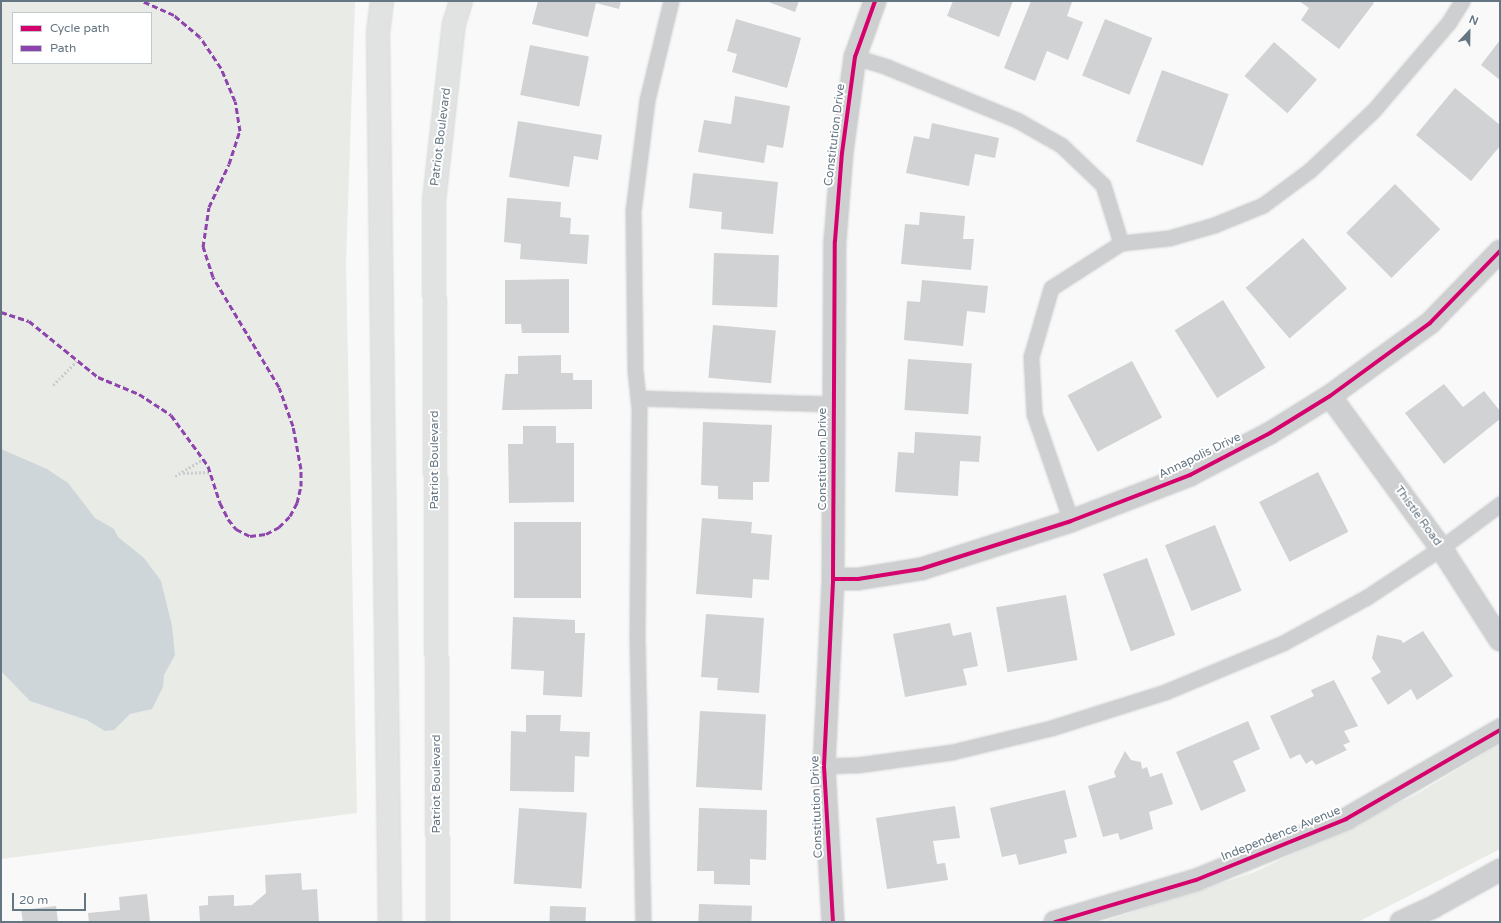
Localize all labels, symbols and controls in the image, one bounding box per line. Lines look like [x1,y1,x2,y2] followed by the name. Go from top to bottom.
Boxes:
[12,12,152,64] legend
[1449,12,1489,52] north arrow
[1467,13,1480,28] text: N
[50,21,109,35] text: Cycle path
[50,41,76,55] text: Path
[822,83,848,187] street label: Constitution Drive
[428,87,454,187] street label: Patriot Boulevard
[816,408,830,510] street label: Constitution Drive
[428,410,442,510] street label: Patriot Boulevard
[1157,430,1243,482] street label: Annapolis Drive
[1391,483,1445,549] street label: Thistle Road
[430,734,444,834] street label: Patriot Boulevard
[808,755,826,859] street label: Constitution Drive
[1219,803,1343,865] street label: Independence Avenue
[14,885,88,911] scale bar
[19,893,48,907] text: 20 m

